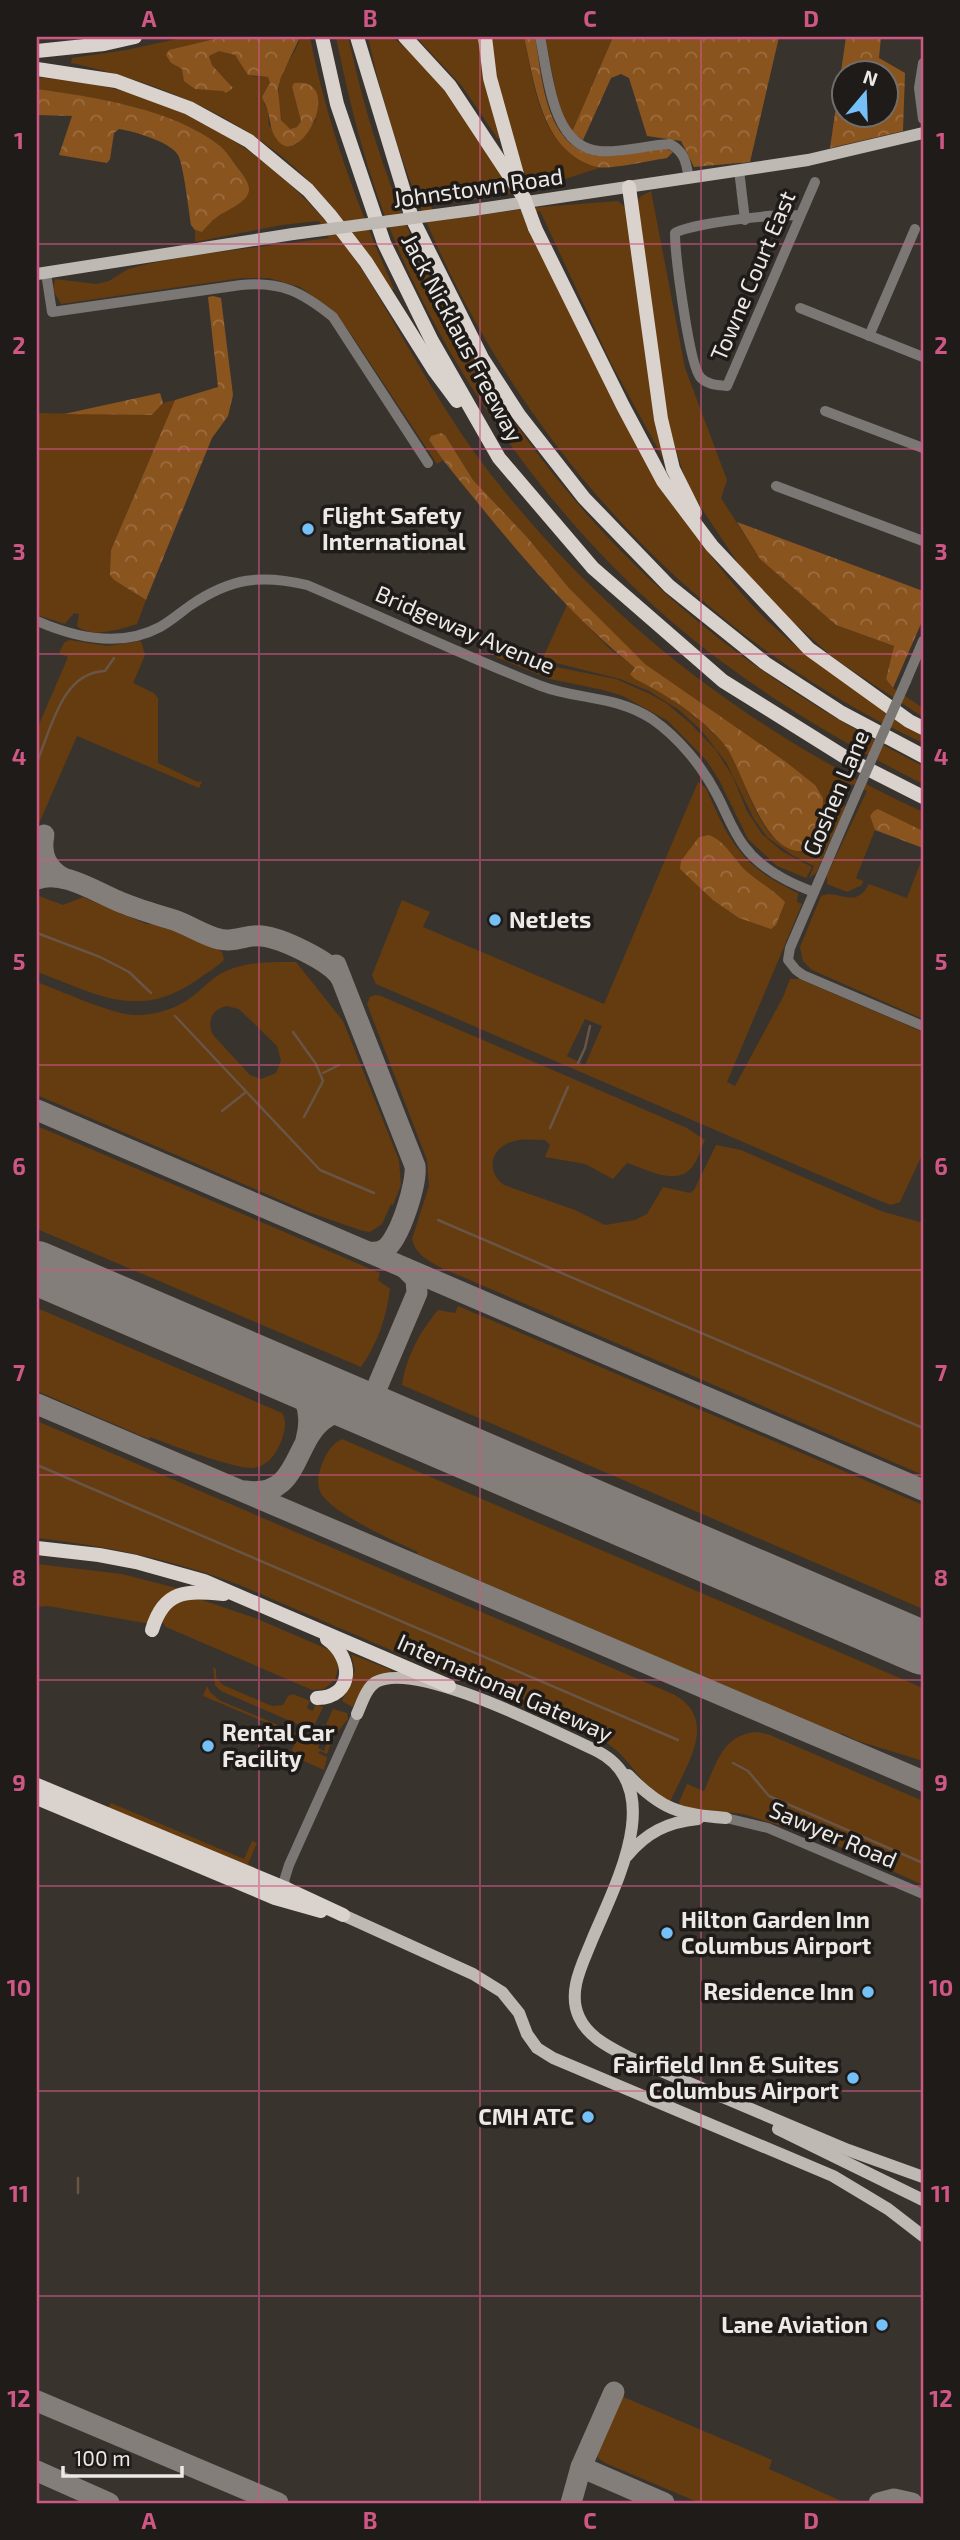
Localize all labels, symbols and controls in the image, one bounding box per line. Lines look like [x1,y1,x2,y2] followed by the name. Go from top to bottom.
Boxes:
[141,4,157,32] text: A
[363,4,377,32] text: B
[583,4,597,32] text: C
[803,4,819,32] text: D
[830,60,900,130] north arrow
[860,64,881,91] text: N
[14,126,24,154] text: 1
[936,126,946,154] text: 1
[391,161,565,213] street label: Johnstown Road
[704,186,801,365] street label: Towne Court East
[396,229,530,446] street label: Jack Nicklaus Freeway
[12,331,26,359] text: 2
[934,331,948,359] text: 2
[322,501,466,555] place label: Flight Safety International
[300,521,316,537] marker: Flight Safety International
[12,537,26,565] text: 3
[934,537,948,565] text: 3
[371,579,559,680] street label: Bridgeway Avenue
[796,726,874,860] street label: Goshen Lane
[12,742,26,770] text: 4
[934,742,948,770] text: 4
[509,905,591,933] place label: NetJets
[487,912,503,928] marker: NetJets
[13,947,25,975] text: 5
[935,947,947,975] text: 5
[12,1152,26,1180] text: 6
[934,1152,948,1180] text: 6
[13,1358,25,1386] text: 7
[935,1358,947,1386] text: 7
[12,1563,26,1591] text: 8
[934,1563,948,1591] text: 8
[394,1627,617,1747] street label: International Gateway
[222,1718,335,1772] place label: Rental Car Facility
[200,1738,216,1754] marker: Rental Car Facility
[12,1768,26,1796] text: 9
[934,1768,948,1796] text: 9
[765,1795,901,1873] street label: Sawyer Road
[681,1905,871,1959] place label: Hilton Garden Inn Columbus Airport
[659,1925,675,1941] marker: Hilton Garden Inn Columbus Airport
[7,1973,31,2001] text: 10
[929,1973,953,2001] text: 10
[703,1977,854,2005] place label: Residence Inn
[860,1984,876,2000] marker: Residence Inn
[613,2050,839,2104] place label: Fairfield Inn & Suites Columbus Airport
[845,2070,861,2086] marker: Fairfield Inn & Suites Columbus Airport
[478,2102,574,2130] place label: CMH ATC
[580,2109,596,2125] marker: CMH ATC
[9,2179,29,2207] text: 11
[931,2179,951,2207] text: 11
[721,2310,868,2338] place label: Lane Aviation
[874,2317,890,2333] marker: Lane Aviation
[7,2384,31,2412] text: 12
[929,2384,953,2412] text: 12
[63,2435,182,2479] scale bar
[74,2445,131,2470] text: 100 m
[141,2506,157,2534] text: A
[363,2506,377,2534] text: B
[583,2506,597,2534] text: C
[803,2506,819,2534] text: D

